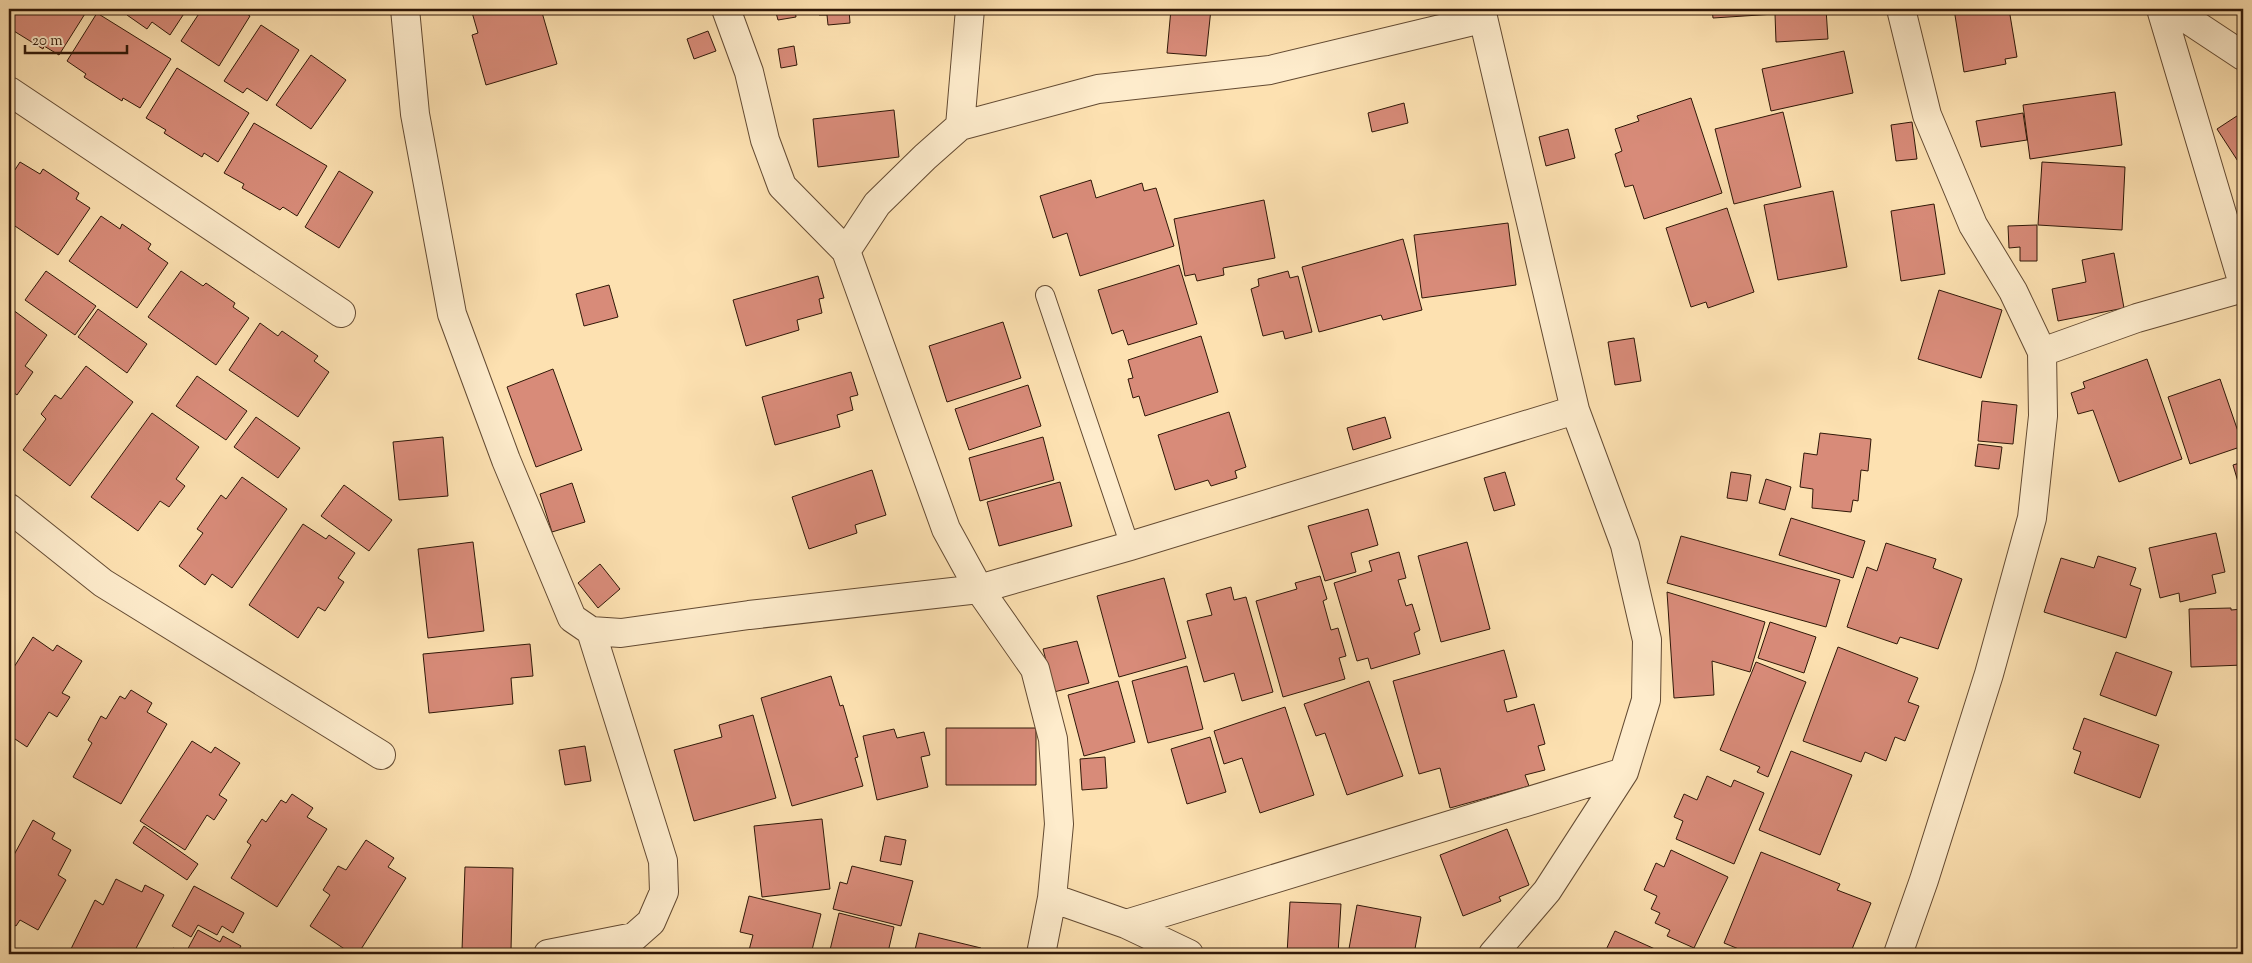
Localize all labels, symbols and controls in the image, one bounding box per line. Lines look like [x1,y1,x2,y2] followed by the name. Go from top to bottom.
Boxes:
[25,22,128,54] scale bar
[32,31,63,52] text: 20 m

